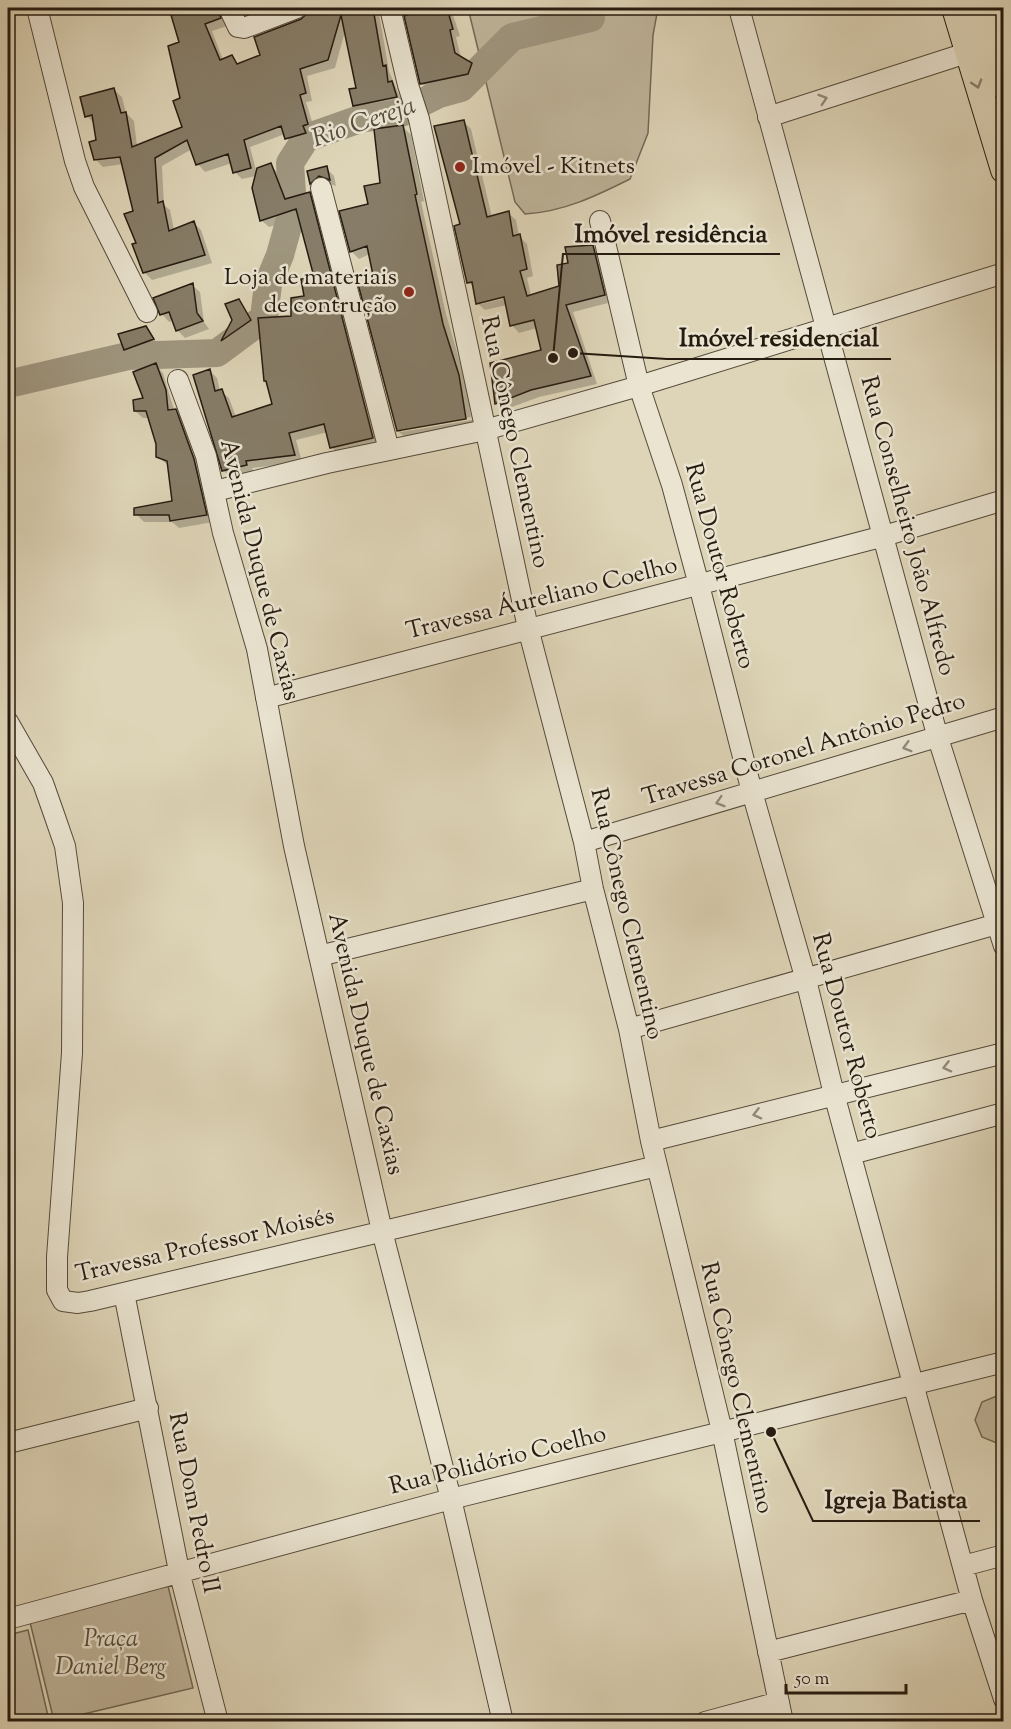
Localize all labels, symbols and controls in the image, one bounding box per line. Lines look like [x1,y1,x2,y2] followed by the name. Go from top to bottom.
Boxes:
[970,78,982,89] one-way arrow
[307,88,421,158] water label: Rio Cereja
[817,94,828,106] one-way arrow
[472,150,635,184] place label: Imóvel - Kitnets
[453,160,467,174] marker: Imóvel - Kitnets
[563,210,780,254] callout: Imóvel residência
[575,217,767,254] text: Imóvel residência
[224,261,397,323] place label: Loja de materiais de contrução
[402,285,416,299] marker: Loja de materiais de contrução
[471,313,557,571] street label: Rua Cônego Clementino
[667,315,891,359] callout: Imóvel residencial
[679,321,880,358] text: Imóvel residencial
[851,372,963,680] street label: Rua Conselheiro João Alfredo
[210,436,308,704] street label: Avenida Duque de Caxias
[675,459,763,673] street label: Rua Doutor Roberto
[403,549,681,649] street label: Travessa Áureliano Coelho
[638,685,970,815] street label: Travessa Coronel Antônio Pedro
[903,740,913,752] one-way arrow
[581,785,671,1043] street label: Rua Cônego Clementino
[715,795,726,807] one-way arrow
[318,910,412,1178] street label: Avenida Duque de Caxias
[802,929,890,1143] street label: Rua Doutor Roberto
[942,1059,952,1072] one-way arrow
[753,1106,763,1119] one-way arrow
[72,1200,338,1292] street label: Travessa Professor Moisés
[691,1259,781,1517] street label: Rua Cônego Clementino
[159,1410,227,1596] street label: Rua Dom Pedro II
[386,1418,610,1504] street label: Rua Polidório Coelho
[813,1477,980,1521] callout: Igreja Batista
[824,1483,968,1520] text: Igreja Batista
[55,1623,167,1685] park label: Praça Daniel Berg
[786,1657,906,1695] scale bar
[794,1667,830,1693] text: 50 m

